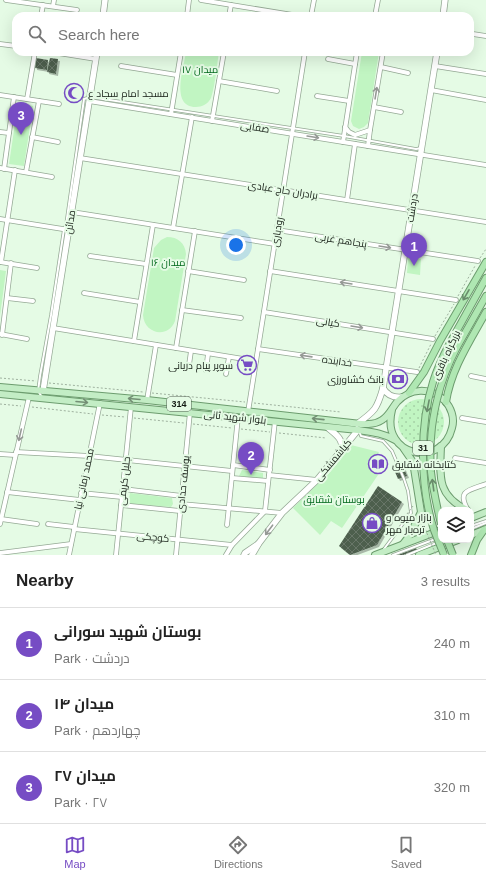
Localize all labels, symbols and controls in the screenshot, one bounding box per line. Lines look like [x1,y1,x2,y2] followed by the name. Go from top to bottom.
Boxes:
[12,12,474,56] search box
[26,23,48,45] icon: search
[58,26,140,43] text: Search here
[182,64,218,76] park label: میدان ۱۷
[63,82,85,104] mosque icon: مسجد امام سجاد ع
[373,87,381,100] one-way arrow
[88,88,169,101] place label: مسجد امام سجاد ع
[8,102,34,135] pin: 3
[240,119,270,136] street label: صفایی
[307,133,320,141] one-way arrow
[247,179,319,202] street label: برادران حاج عبادی
[404,193,420,223] street label: دردشت
[63,209,78,235] street label: مدائن
[269,216,286,248] street label: رودباری
[314,230,368,252] street label: پنجاهم غربی
[401,233,427,266] pin: 1
[226,235,246,255] your location
[378,243,391,251] one-way arrow
[151,257,185,269] park label: میدان ۱۶
[340,279,353,287] one-way arrow
[462,289,470,301] one-way arrow
[315,315,341,330] street label: کیانی
[351,323,364,331] one-way arrow
[430,329,463,382] street label: بزرگراه باقری
[300,352,313,360] one-way arrow
[321,353,353,369] street label: خدابنده
[236,354,258,376] supermarket icon: سوپر پیام دریانی
[168,360,233,373] place label: سوپر پیام دریانی
[387,368,409,390] bank icon: بانک کشاورزی
[327,374,384,386] place label: بانک کشاورزی
[128,395,141,402] one-way arrow
[167,397,191,411] road number: 314
[75,398,88,405] one-way arrow
[424,399,432,412] one-way arrow
[203,408,267,427] street label: بلوار شهید ثانی
[312,416,325,423] one-way arrow
[16,428,24,441] one-way arrow
[312,437,354,484] street label: کیاشمشکی
[413,441,433,455] road number: 31
[238,442,264,475] pin: 2
[72,447,97,511] street label: محمد زمانی نیا
[367,453,389,475] library icon: کتابخانه شقایق
[175,455,192,513] street label: یوسف حدادی
[116,456,133,506] street label: جلیل کریمی
[392,459,456,471] place label: کتابخانه شقایق
[429,479,437,492] one-way arrow
[303,494,365,506] park label: بوستان شقایق
[438,507,474,543] map controls
[438,507,474,543] button: layers
[361,512,383,534] shop icon: بازار میوه و تره‌بار مهر
[385,512,432,536] place label: بازار میوه و تره‌بار مهر
[264,525,273,536] one-way arrow
[136,530,170,545] street label: کوچکی
[16,571,74,590] text: Nearby
[421,574,470,589] text: 3 results
[54,623,201,640] text: بوستان شهید سورانی
[25,636,33,651] text: 1
[434,636,470,651] text: 240 m
[54,651,130,666] text: Park · دردشت
[54,695,114,712] text: میدان ۱۴
[25,708,33,723] text: 2
[434,708,470,723] text: 310 m
[54,723,141,738] text: Park · چهاردهم
[54,767,116,784] text: میدان ۲۷
[25,780,33,795] text: 3
[434,780,470,795] text: 320 m
[54,795,107,810] text: Park · ۲۷
[64,834,86,870] tab: Map
[214,834,263,870] tab: Directions
[391,834,422,870] tab: Saved

